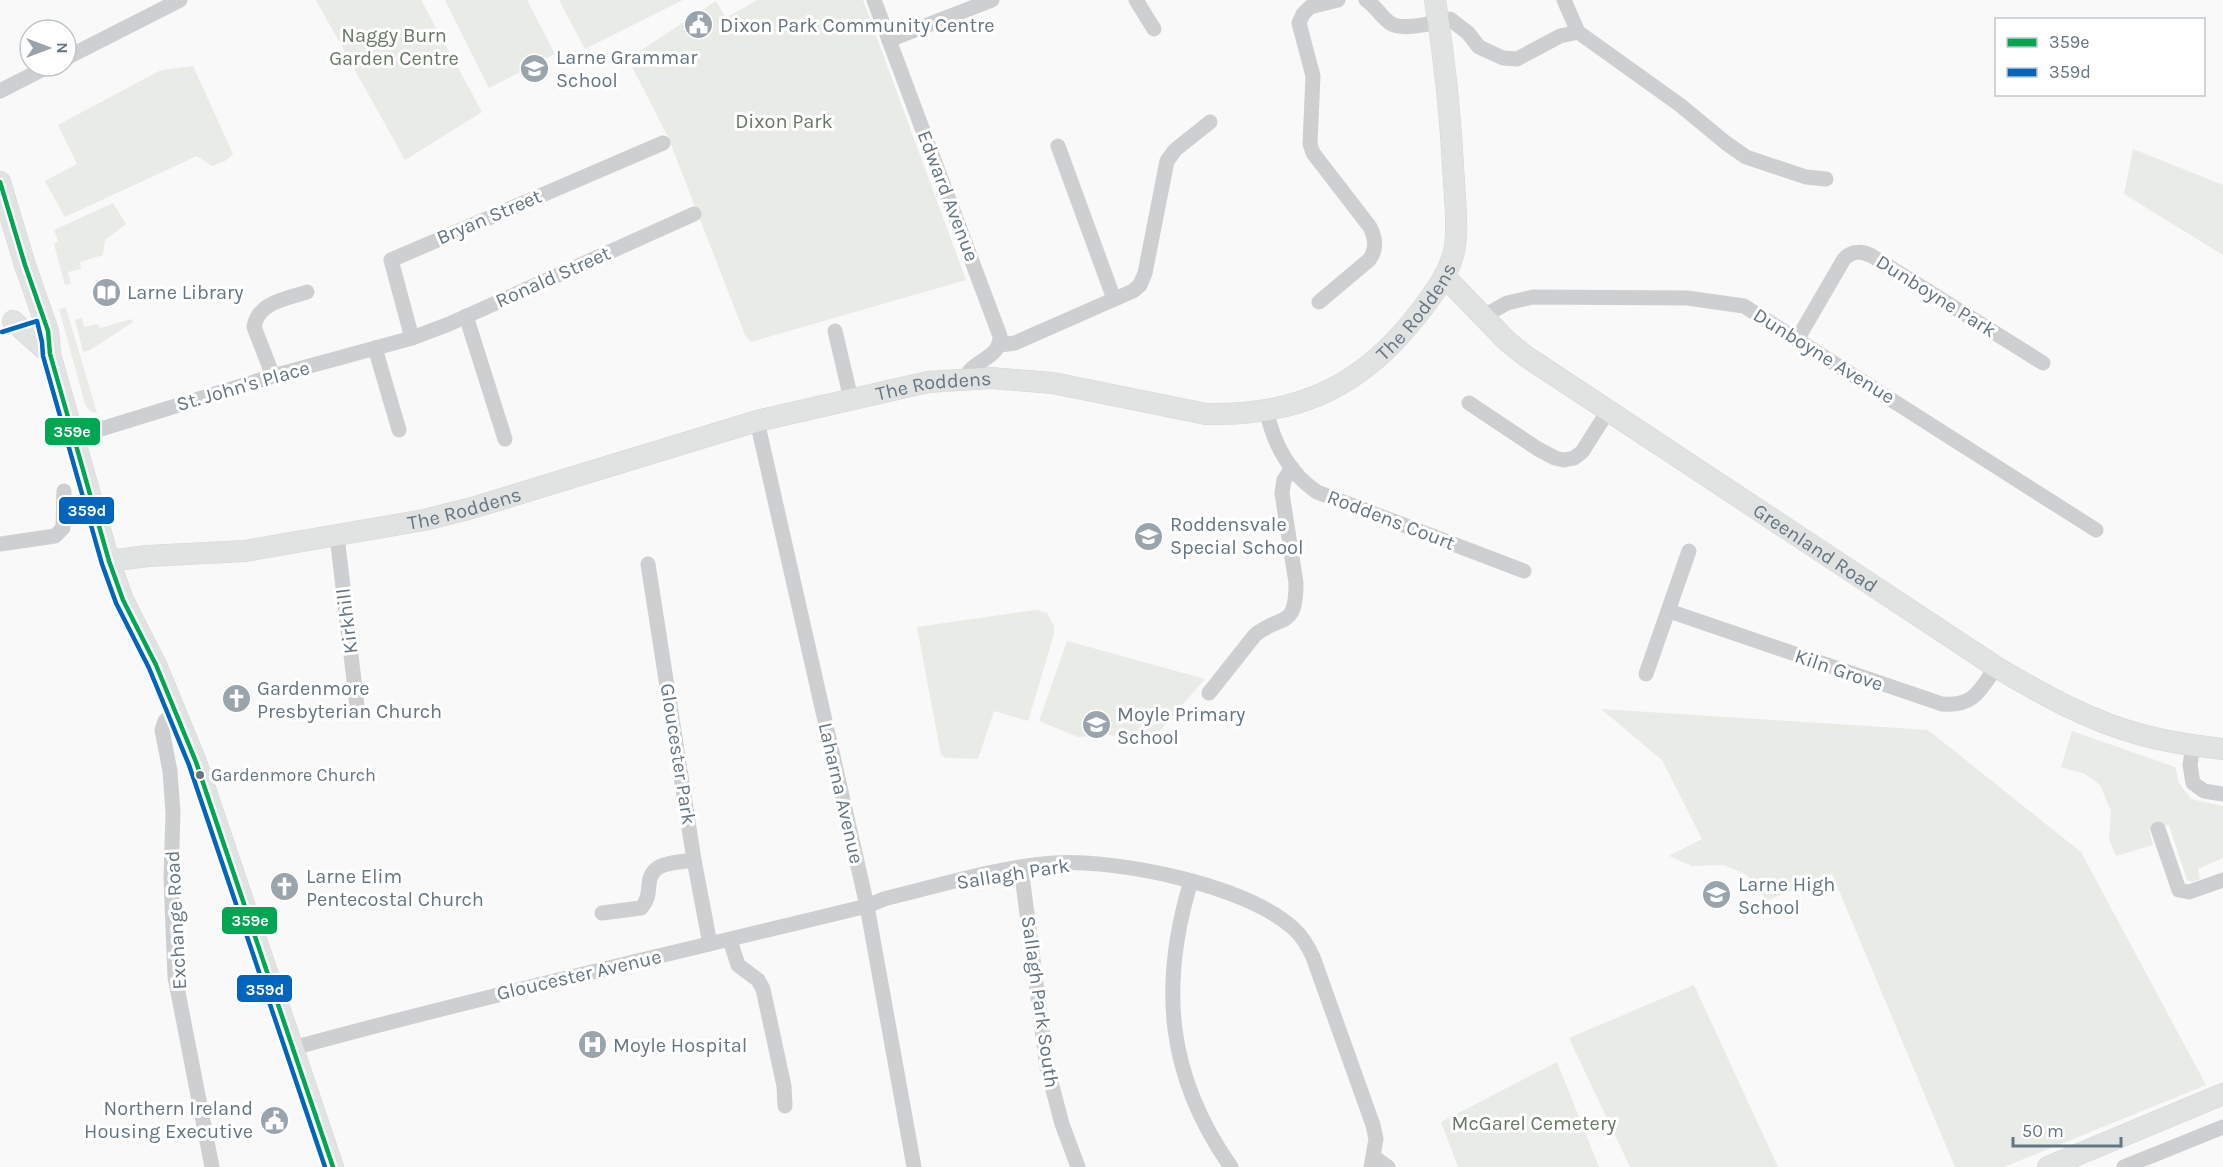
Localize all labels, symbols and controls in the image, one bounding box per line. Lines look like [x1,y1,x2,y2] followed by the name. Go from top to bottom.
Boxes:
[683,9,715,41] public building icon: Dixon Park Community Centre
[720,14,994,37] place label: Dixon Park Community Centre
[18,18,78,78] north arrow
[1995,18,2205,96] legend
[329,24,459,70] park label: Naggy Burn Garden Centre
[2049,31,2089,53] text: 359e
[53,42,72,54] text: N
[556,46,698,92] place label: Larne Grammar School
[519,52,551,84] school or university icon: Larne Grammar School
[2049,61,2091,83] text: 359d
[735,110,833,133] park label: Dixon Park
[912,127,984,265] street label: Edward Avenue
[433,184,545,249] street label: Bryan Street
[492,241,614,313] street label: Ronald Street
[1872,250,2000,342] street label: Dunboyne Park
[1371,260,1461,365] street label: The Roddens
[90,276,122,308] library icon: Larne Library
[127,281,244,304] place label: Larne Library
[1749,303,1899,409] street label: Dunboyne Avenue
[174,356,312,416] street label: St. John's Place
[873,367,992,405] street label: The Roddens
[44,417,101,446] line badge: 359e
[53,422,91,441] text: 359e
[406,482,524,534] street label: The Roddens
[1324,485,1458,555] street label: Roddens Court
[58,496,115,525] line badge: 359d
[1749,498,1882,597] street label: Greenland Road
[68,501,106,520] text: 359d
[1170,513,1304,559] place label: Roddensvale Special School
[1133,520,1165,552] school or university icon: Roddensvale Special School
[332,587,362,655] street label: Kirkhill
[1792,644,1886,696] street label: Kiln Grove
[257,677,442,723] place label: Gardenmore Presbyterian Church
[655,682,701,826] street label: Gloucester Park
[220,683,252,715] church icon: Gardenmore Presbyterian Church
[1117,703,1245,749] place label: Moyle Primary School
[1080,709,1112,741] school or university icon: Moyle Primary School
[814,720,868,866] street label: Laharna Avenue
[211,764,376,786] place label: Gardenmore Church
[194,769,206,781] marker: Gardenmore Church
[161,850,191,990] street label: Exchange Road
[955,854,1071,894] street label: Sallagh Park
[306,865,484,911] place label: Larne Elim Pentecostal Church
[269,871,301,903] church icon: Larne Elim Pentecostal Church
[1738,873,1835,919] place label: Larne High School
[1701,879,1733,911] school or university icon: Larne High School
[221,906,278,935] line badge: 359e
[231,911,269,930] text: 359e
[1017,915,1063,1089] street label: Sallagh Park South
[494,945,664,1005] street label: Gloucester Avenue
[236,974,293,1003] line badge: 359d
[246,980,284,999] text: 359d
[576,1029,608,1061] hospital icon: Moyle Hospital
[613,1034,747,1057] place label: Moyle Hospital
[84,1097,253,1143] place label: Northern Ireland Housing Executive
[258,1104,290,1136] public building icon: Northern Ireland Housing Executive
[2013,1110,2121,1148] scale bar
[1452,1112,1616,1135] park label: McGarel Cemetery
[2022,1120,2064,1142] text: 50 m

